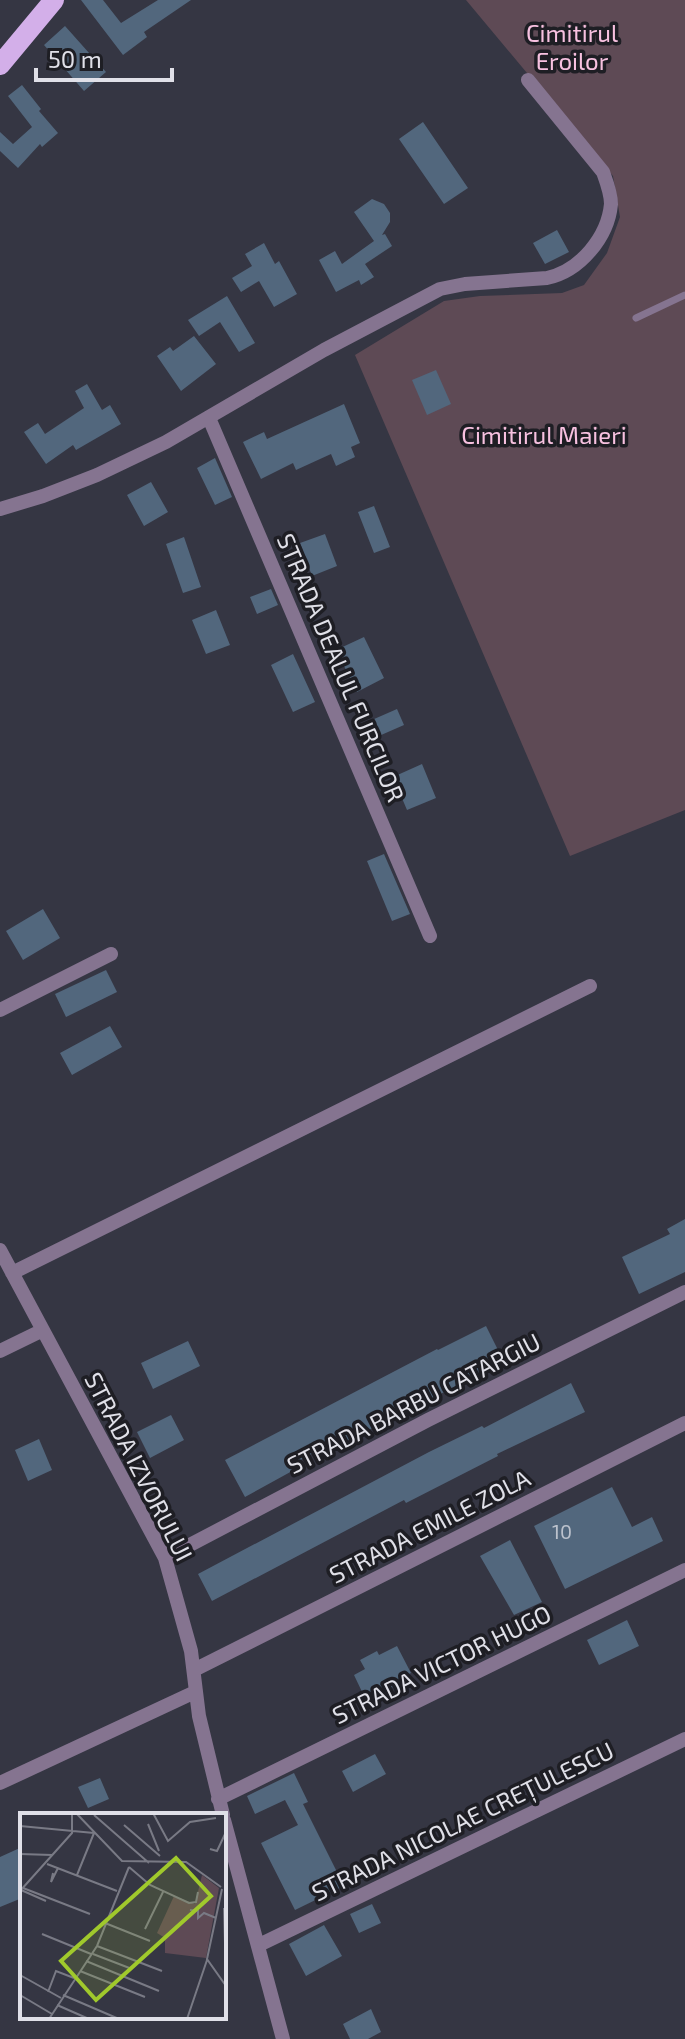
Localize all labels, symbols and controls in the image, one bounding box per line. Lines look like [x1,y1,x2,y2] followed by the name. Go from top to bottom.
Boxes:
[526,18,618,75] park label: Cimitirul Eroilor
[36,32,172,82] scale bar
[48,44,102,73] text: 50 m
[461,420,627,449] park label: Cimitirul Maieri
[272,529,411,806] street label: STRADA DEALUL FURCILOR
[282,1326,545,1479] street label: STRADA BARBU CATARGIU
[79,1367,199,1566] street label: STRADA IZVORULUI
[324,1462,535,1589] street label: STRADA EMILE ZOLA
[552,1519,572,1543] house number: 10
[327,1598,555,1729] street label: STRADA VICTOR HUGO
[307,1735,619,1908] street label: STRADA NICOLAE CREȚULESCU
[20,1813,226,2019] inset map

